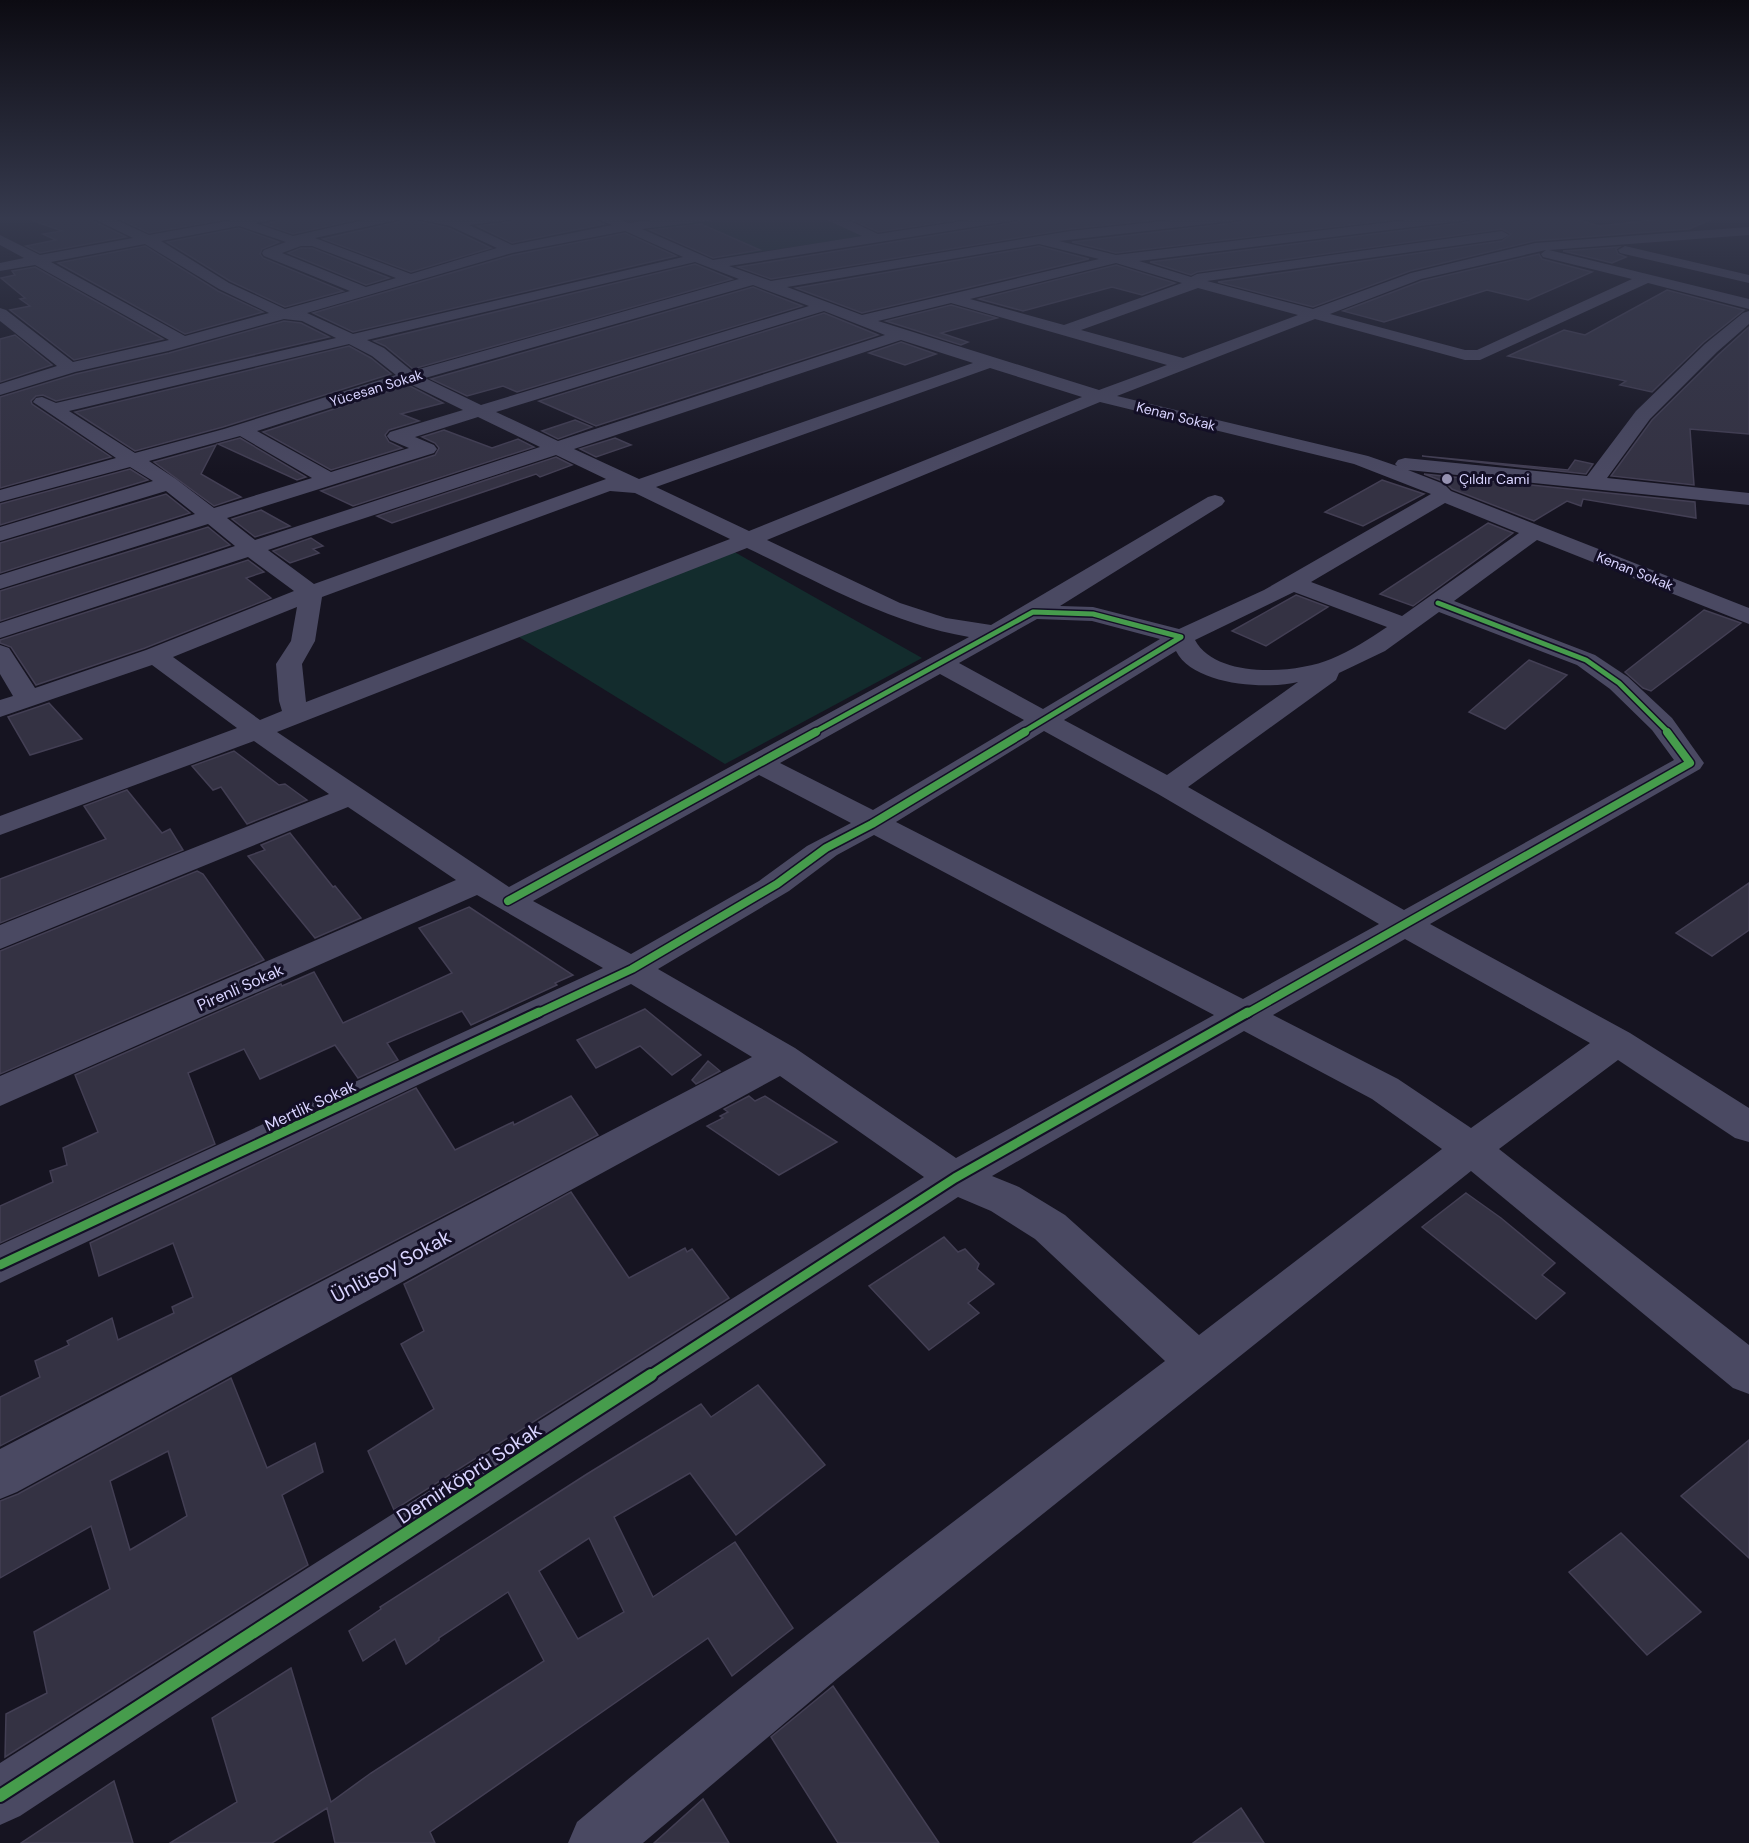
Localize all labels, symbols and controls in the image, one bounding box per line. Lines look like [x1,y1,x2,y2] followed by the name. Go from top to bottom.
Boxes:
[327,365,425,411] street label: Yücesan Sokak
[1134,397,1218,435] street label: Kenan Sokak
[1459,470,1530,488] place label: Çıldır Cami
[1440,472,1454,486] marker: Çıldır Cami
[1594,547,1676,595] street label: Kenan Sokak
[194,959,287,1016] street label: Pirenli Sokak
[261,1075,359,1136] street label: Mertlik Sokak
[326,1223,456,1309] street label: Ünlüsoy Sokak
[392,1416,546,1530] street label: Demirköprü Sokak

